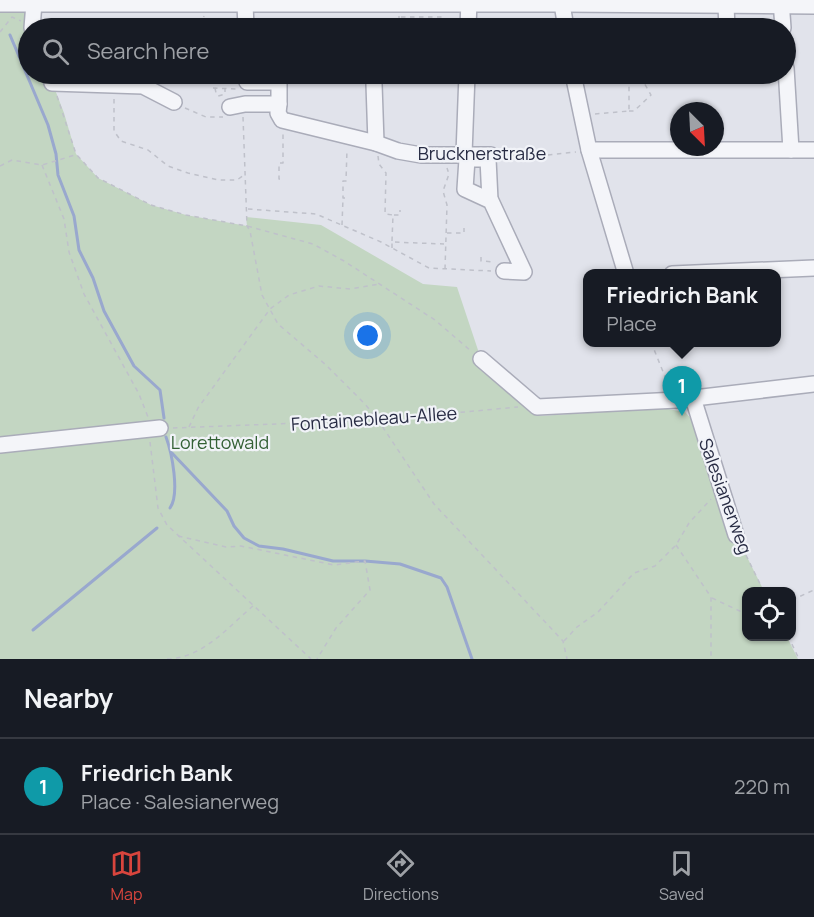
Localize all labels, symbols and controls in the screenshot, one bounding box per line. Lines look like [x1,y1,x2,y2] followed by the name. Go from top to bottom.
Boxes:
[18,18,796,84] search box
[39,35,72,68] icon: search
[87,36,209,66] text: Search here
[670,102,724,156] north arrow
[418,141,546,165] street label: Brucknerstraße
[583,269,781,347] popup
[606,280,758,310] text: Friedrich Bank
[606,310,657,337] text: Place
[353,321,382,350] your location
[662,366,702,416] pin: 1
[290,400,458,436] street label: Fontainebleau-Allee
[171,430,269,454] park label: Lorettowald
[694,435,758,557] street label: Salesianerweg
[742,587,796,641] map controls
[742,587,796,641] button: locate
[24,680,113,716] text: Nearby
[81,758,232,788] text: Friedrich Bank
[39,773,48,800] text: 1
[734,773,790,800] text: 220 m
[81,788,279,815] text: Place · Salesianerweg
[110,847,143,905] tab: Map
[363,847,439,905] tab: Directions
[659,847,704,905] tab: Saved

